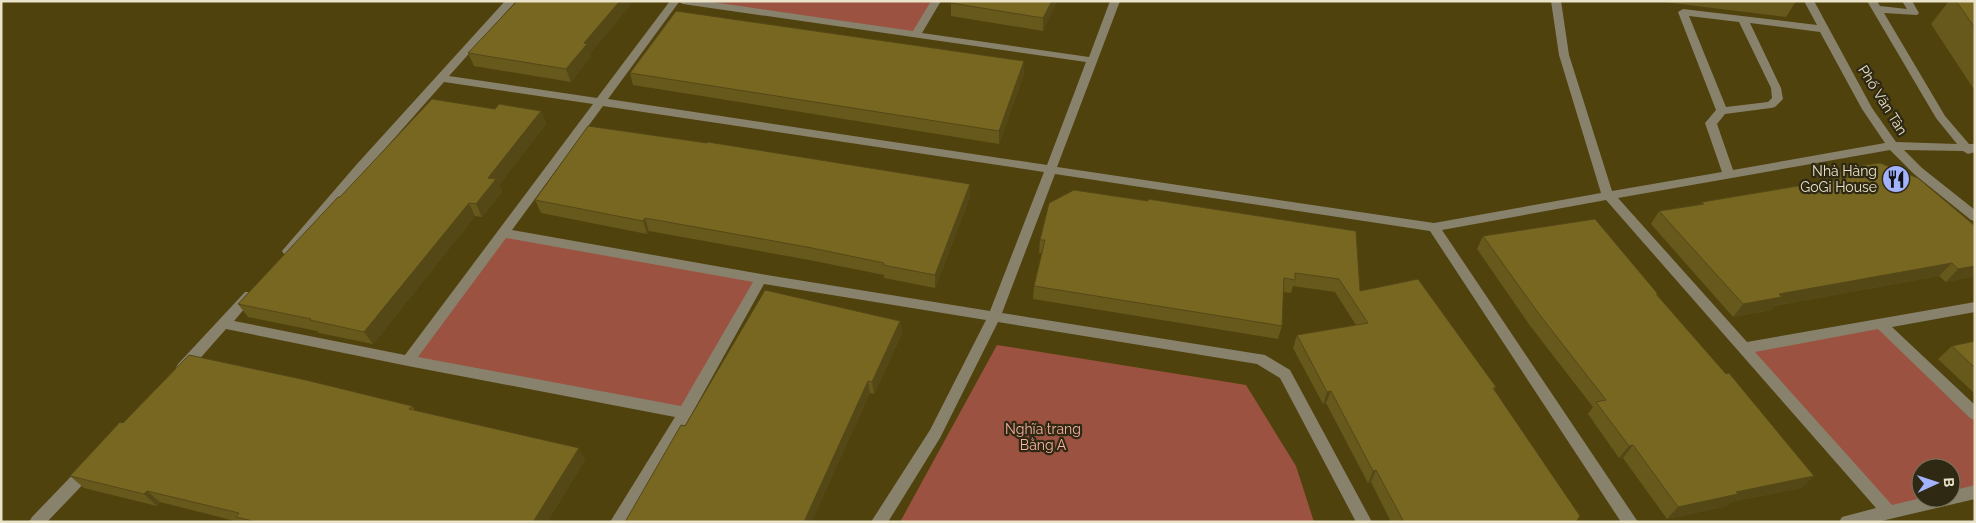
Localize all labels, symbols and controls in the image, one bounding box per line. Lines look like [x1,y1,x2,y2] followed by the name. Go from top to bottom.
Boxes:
[1855,62,1911,138] street label: Phố Văn Tân
[1800,163,1877,195] place label: Nhà Hàng GoGi House
[1881,164,1911,194] restaurant icon: Nhà Hàng GoGi House
[1005,421,1081,453] park label: Nghĩa trang Bằng A
[1911,458,1961,508] north arrow
[1941,477,1957,488] text: B

